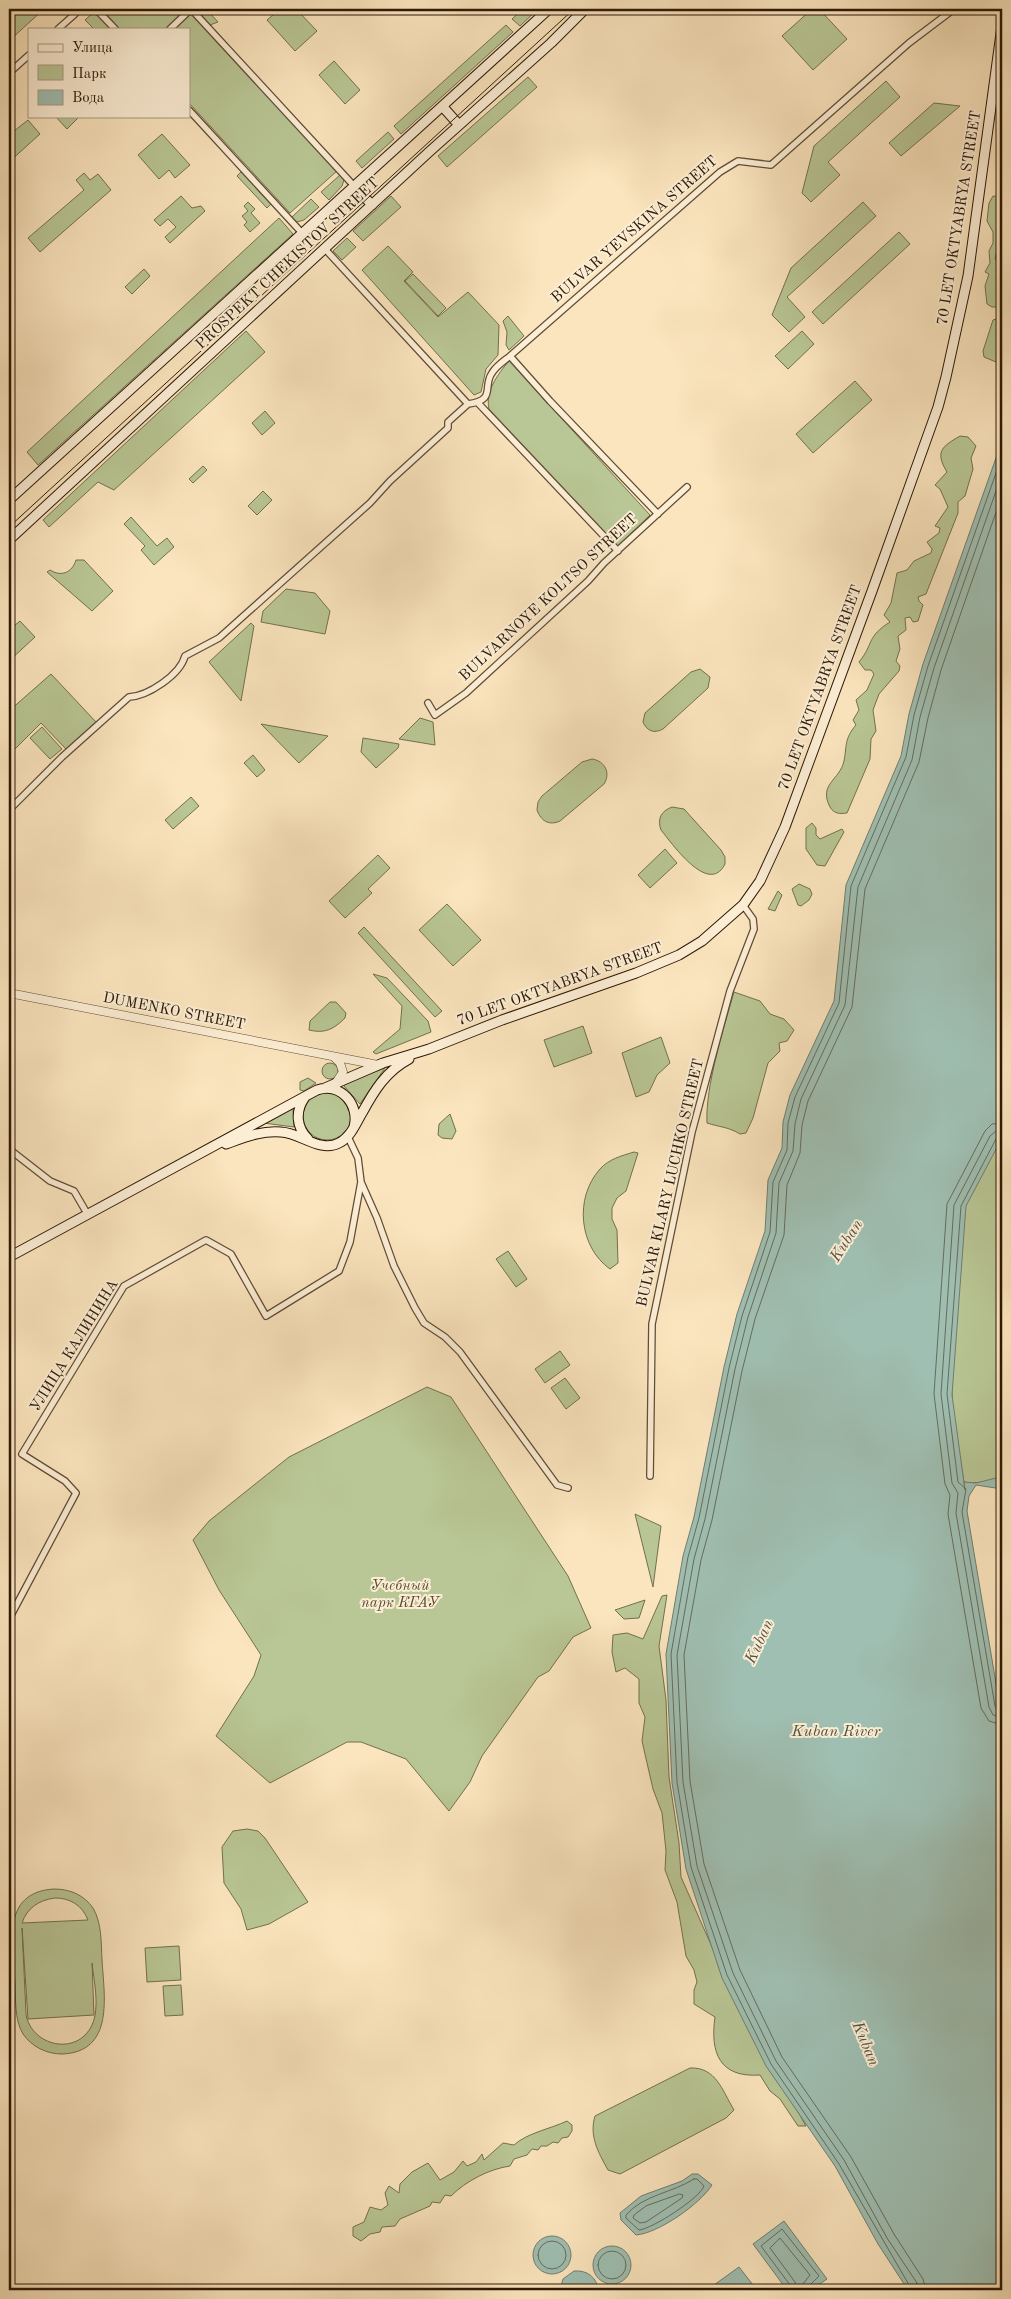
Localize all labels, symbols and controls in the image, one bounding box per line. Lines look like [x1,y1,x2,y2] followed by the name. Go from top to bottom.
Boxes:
[28,28,190,118] legend
[72,41,113,56] text: Улица
[72,67,107,82] text: Парк
[72,91,105,106] text: Вода
[936,109,984,327] street label: 70 LET OKTYABRYA STREET
[549,154,721,306] street label: BULVAR YEVSKINA STREET
[194,175,382,353] street label: PROSPEKT CHEKISTOV STREET
[457,512,641,684] street label: BULVARNOYE KOLTSO STREET
[777,583,865,793] street label: 70 LET OKTYABRYA STREET
[455,941,665,1029] street label: 70 LET OKTYABRYA STREET
[101,991,247,1033] street label: DUMENKO STREET
[635,1057,707,1309] street label: BULVAR KLARY LUCHKO STREET
[827,1217,866,1266] water label: Kuban
[28,1277,122,1415] street label: УЛИЦА КАЛИНИНА
[361,1578,441,1611] park label: Учебный парк КГАУ
[742,1617,777,1667] water label: Kuban
[791,1724,882,1740] water label: Kuban River
[848,2018,881,2069] water label: Kuban

